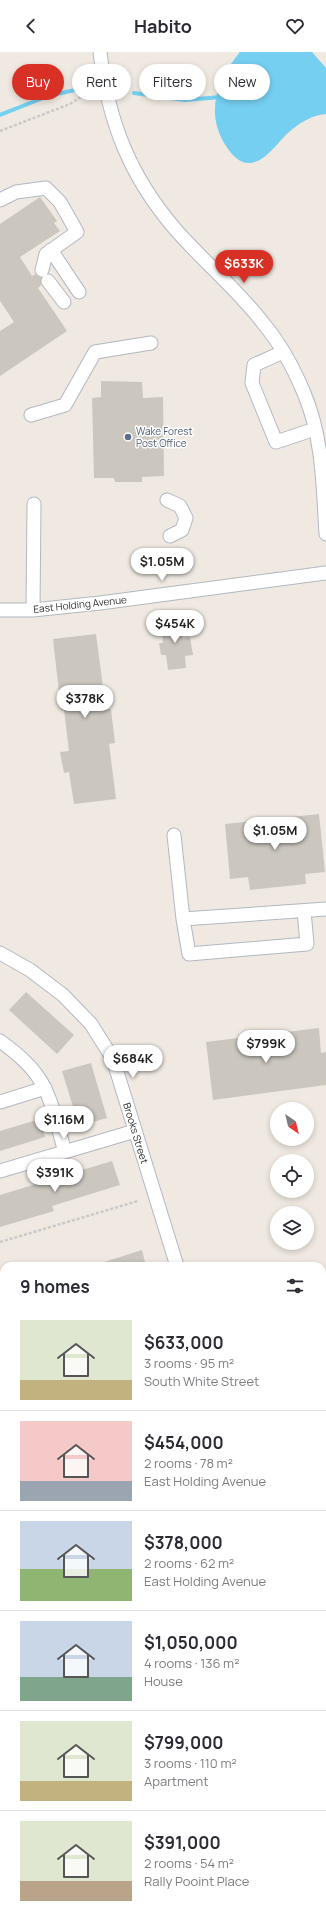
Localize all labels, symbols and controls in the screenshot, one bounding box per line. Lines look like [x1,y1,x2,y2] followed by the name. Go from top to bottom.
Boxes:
[134,14,192,38] text: Habito
[20,15,42,37] icon: back
[284,15,306,37] icon: heart
[12,64,64,100] chip: Buy
[72,64,131,100] chip: Rent
[139,64,206,100] chip: Filters
[214,64,270,100] chip: New
[216,250,272,284] pin: $633K
[224,254,264,272] text: $633K
[136,424,193,450] place label: Wake Forest Post Office
[123,432,133,442] marker: Wake Forest Post Office
[129,548,195,582] pin: $1.05M
[140,552,184,570] text: $1.05M
[33,592,128,616] street label: East Holding Avenue
[147,610,203,644] pin: $454K
[155,614,195,632] text: $454K
[57,685,113,719] pin: $378K
[65,689,105,707] text: $378K
[242,817,308,851] pin: $1.05M
[253,821,297,839] text: $1.05M
[238,1030,294,1064] pin: $799K
[246,1034,286,1052] text: $799K
[105,1045,161,1079] pin: $684K
[113,1049,153,1067] text: $684K
[120,1101,152,1165] street label: Brooks Street
[270,1102,314,1146] north arrow
[270,1102,314,1250] map controls
[31,1106,97,1140] pin: $1.16M
[44,1110,84,1128] text: $1.16M
[270,1154,314,1198] button: locate
[27,1159,83,1193] pin: $391K
[36,1163,74,1181] text: $391K
[270,1206,314,1250] button: layers
[20,1275,90,1298] text: 9 homes
[284,1275,306,1297] icon: filters
[144,1331,224,1354] text: $633,000
[52,1336,100,1384] icon: home
[144,1354,234,1372] text: 3 rooms · 95 m²
[144,1372,259,1390] text: South White Street
[144,1431,224,1454] text: $454,000
[52,1437,100,1485] icon: home
[144,1454,233,1472] text: 2 rooms · 78 m²
[144,1472,266,1490] text: East Holding Avenue
[144,1531,223,1554] text: $378,000
[52,1537,100,1585] icon: home
[144,1554,234,1572] text: 2 rooms · 62 m²
[144,1572,266,1590] text: East Holding Avenue
[144,1631,238,1654] text: $1,050,000
[52,1637,100,1685] icon: home
[144,1654,239,1672] text: 4 rooms · 136 m²
[144,1672,183,1690] text: House
[144,1731,224,1754] text: $799,000
[52,1737,100,1785] icon: home
[144,1754,237,1772] text: 3 rooms · 110 m²
[144,1772,208,1790] text: Apartment
[144,1831,221,1854] text: $391,000
[52,1837,100,1885] icon: home
[144,1854,234,1872] text: 2 rooms · 54 m²
[144,1872,249,1890] text: Rally Pooint Place

